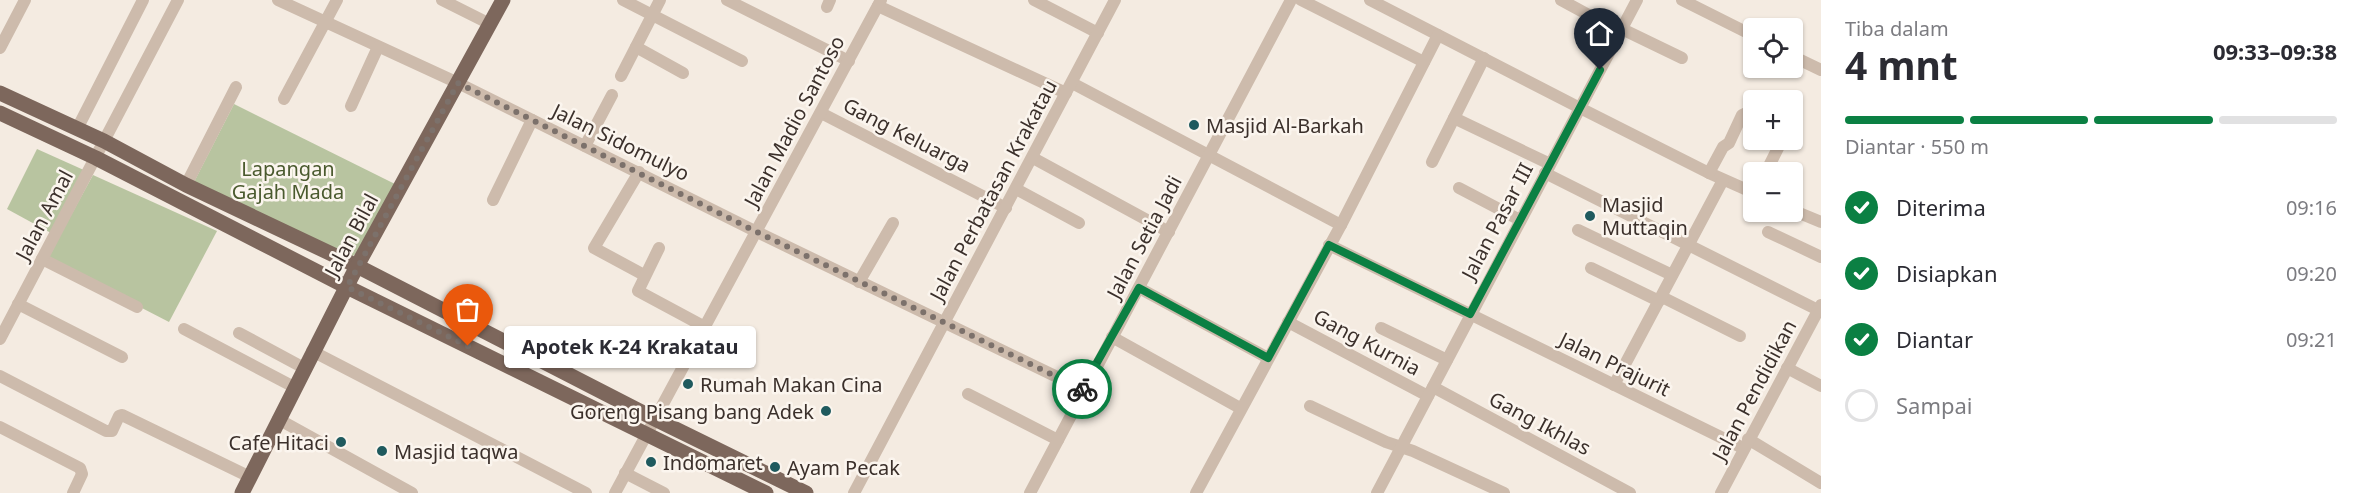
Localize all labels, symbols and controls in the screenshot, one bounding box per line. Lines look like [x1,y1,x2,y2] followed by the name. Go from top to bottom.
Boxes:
[1574,8,1625,70] pin
[1845,15,1949,42] text: Tiba dalam
[1583,17,1616,50] icon: home
[1743,18,1803,222] map controls
[1743,18,1803,78] button: locate
[736,31,851,213] street label: Jalan Madio Santoso
[2213,36,2337,66] text: 09:33–09:38
[1845,38,1958,91] text: 4 mnt
[922,75,1063,307] street label: Jalan Perbatasan Krakatau
[1743,90,1803,150] button: +
[839,91,975,179] street label: Gang Keluarga
[546,96,694,187] street label: Jalan Sidomulyo
[1206,112,1364,139] place label: Masjid Al-Barkah
[1187,118,1201,132] marker: Masjid Al-Barkah
[1845,133,1989,160] text: Diantar · 550 m
[232,155,344,205] park label: Lapangan Gajah Mada
[1454,158,1539,286] street label: Jalan Pasar III
[1743,162,1803,222] button: −
[8,165,79,267] street label: Jalan Amal
[1099,171,1188,305] street label: Jalan Setia Jadi
[317,189,384,283] street label: Jalan Bilal
[1602,191,1688,241] place label: Masjid Muttaqin
[1845,191,1878,224] icon: check
[1896,192,1986,222] text: Diterima
[2286,194,2337,221] text: 09:16
[1583,209,1597,223] marker: Masjid Muttaqin
[1845,257,1878,290] icon: check
[1896,258,1998,288] text: Disiapkan
[2286,260,2337,287] text: 09:20
[442,284,493,346] pin
[451,293,484,326] icon: bag
[1309,303,1425,381] street label: Gang Kurnia
[1705,315,1802,467] street label: Jalan Pendidikan
[1845,323,1878,356] icon: check
[1896,324,1973,354] text: Diantar
[504,325,756,367] callout: Apotek K-24 Krakatau
[1553,325,1675,402] street label: Jalan Prajurit
[2286,326,2337,353] text: 09:21
[522,333,738,360] text: Apotek K-24 Krakatau
[1052,359,1112,419] courier
[700,371,882,398] place label: Rumah Makan Cina
[1066,373,1099,406] icon: bike
[681,377,695,391] marker: Rumah Makan Cina
[1484,385,1596,461] street label: Gang Ikhlas
[1896,390,1973,420] text: Sampai
[570,398,814,425] place label: Goreng Pisang bang Adek
[819,404,833,418] marker: Goreng Pisang bang Adek
[229,429,329,456] place label: Cafe Hitaci
[334,435,348,449] marker: Cafe Hitaci
[394,438,518,465] place label: Masjid taqwa
[375,444,389,458] marker: Masjid taqwa
[663,449,763,476] place label: Indomaret
[787,454,900,481] place label: Ayam Pecak
[644,455,658,469] marker: Indomaret
[768,460,782,474] marker: Ayam Pecak

